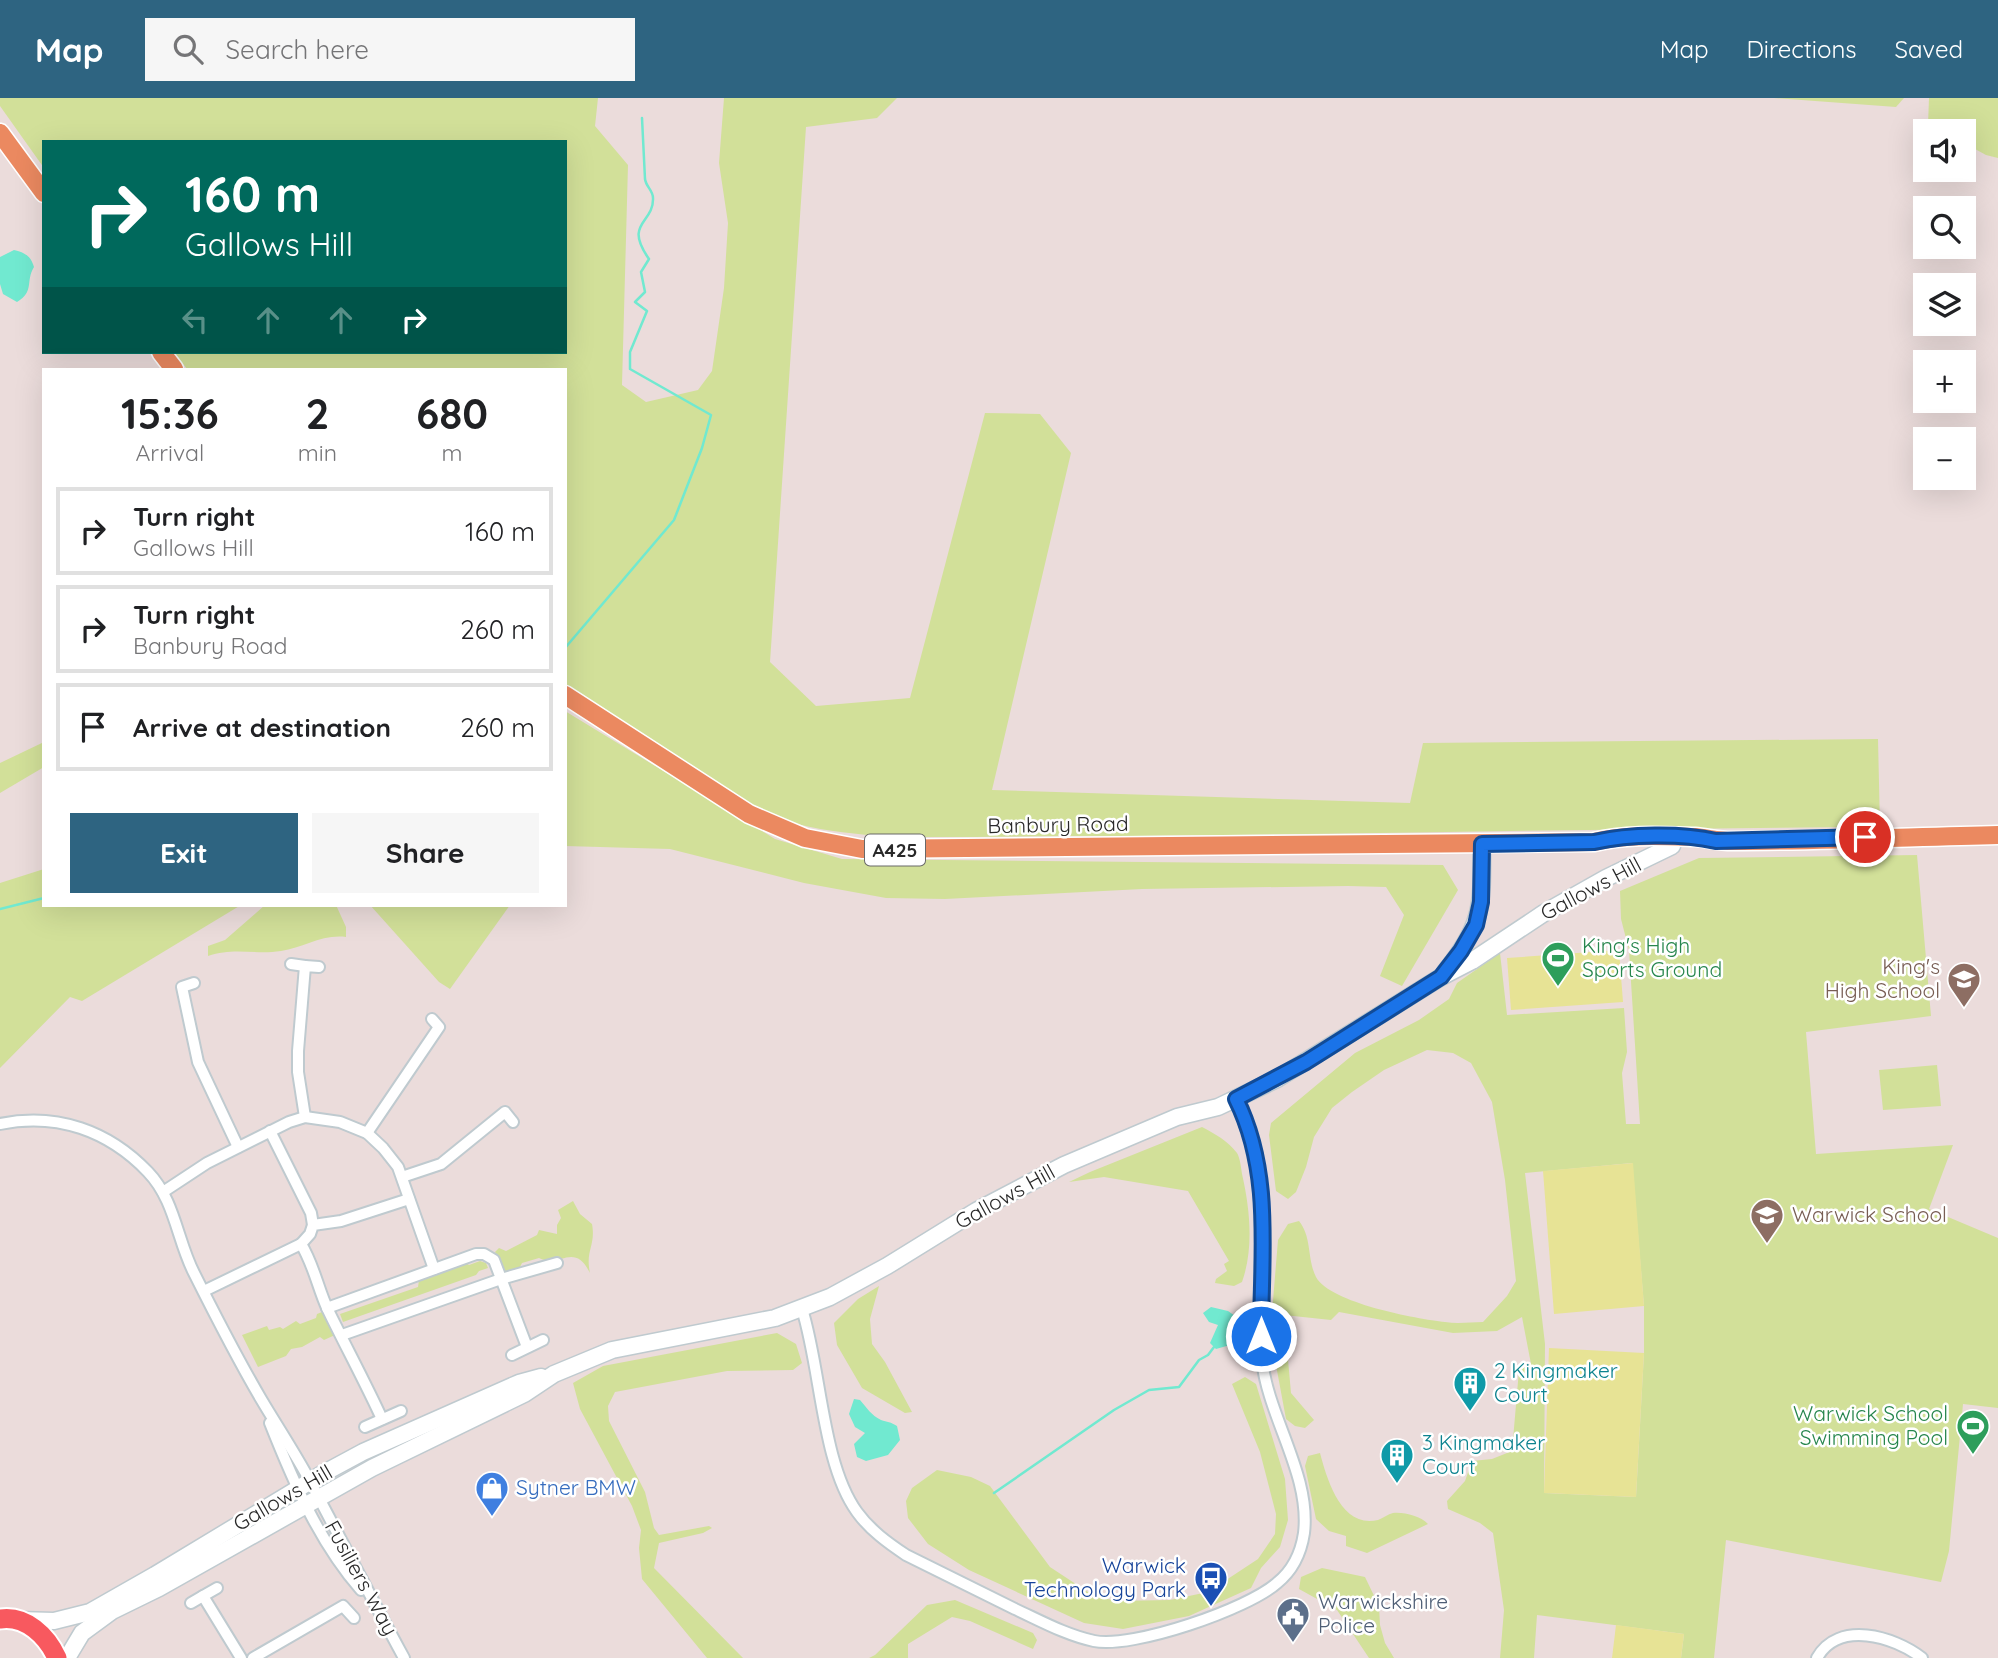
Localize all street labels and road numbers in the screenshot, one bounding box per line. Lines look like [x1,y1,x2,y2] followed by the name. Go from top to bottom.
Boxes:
[987,810,1129,838] street label: Banbury Road
[865,834,925,866] road number: A425
[1536,851,1645,925] street label: Gallows Hill
[950,1158,1059,1234] street label: Gallows Hill
[228,1458,337,1536] street label: Gallows Hill
[320,1515,404,1640] street label: Fusiliers Way

